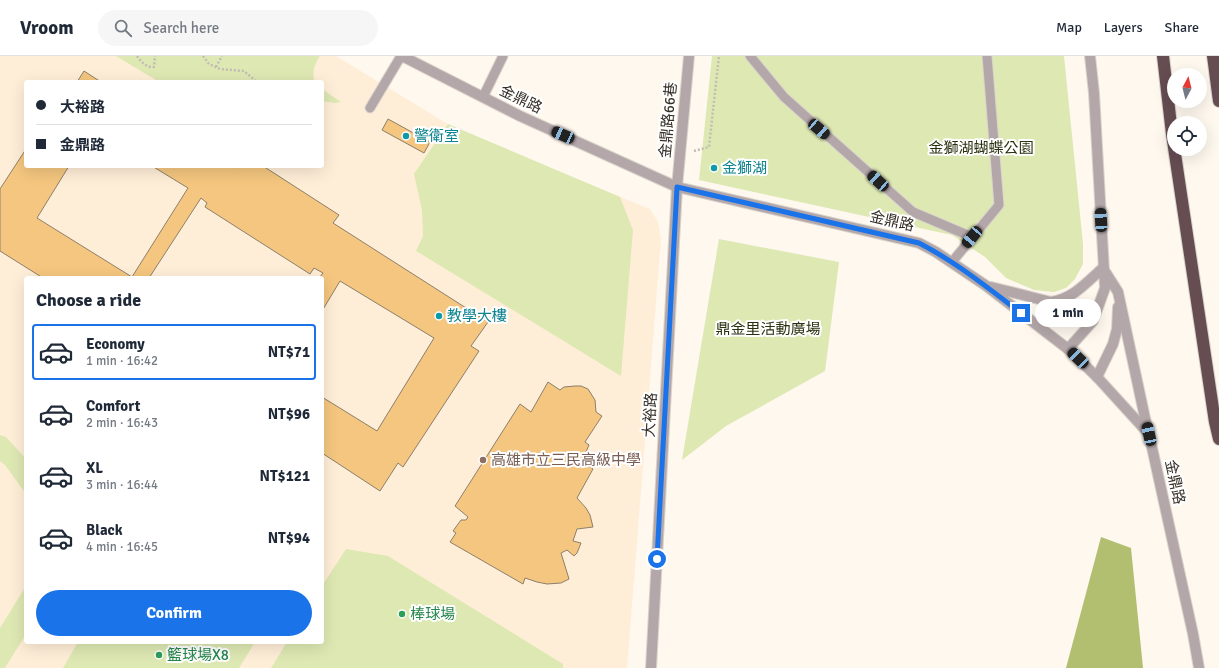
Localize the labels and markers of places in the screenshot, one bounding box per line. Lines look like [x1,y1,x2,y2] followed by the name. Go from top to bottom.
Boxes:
[414,127,459,145] place label: 警衛室
[401,131,411,141] marker: 警衛室
[722,159,767,177] place label: 金獅湖
[709,163,719,173] marker: 金獅湖
[447,307,507,325] place label: 教學大樓
[434,311,444,321] marker: 教學大樓
[491,451,641,469] place label: 高雄市立三民高級中學
[478,455,488,465] marker: 高雄市立三民高級中學
[410,605,455,623] place label: 棒球場
[397,609,407,619] marker: 棒球場
[167,646,229,664] place label: 籃球場X8
[154,650,164,660] marker: 籃球場X8

